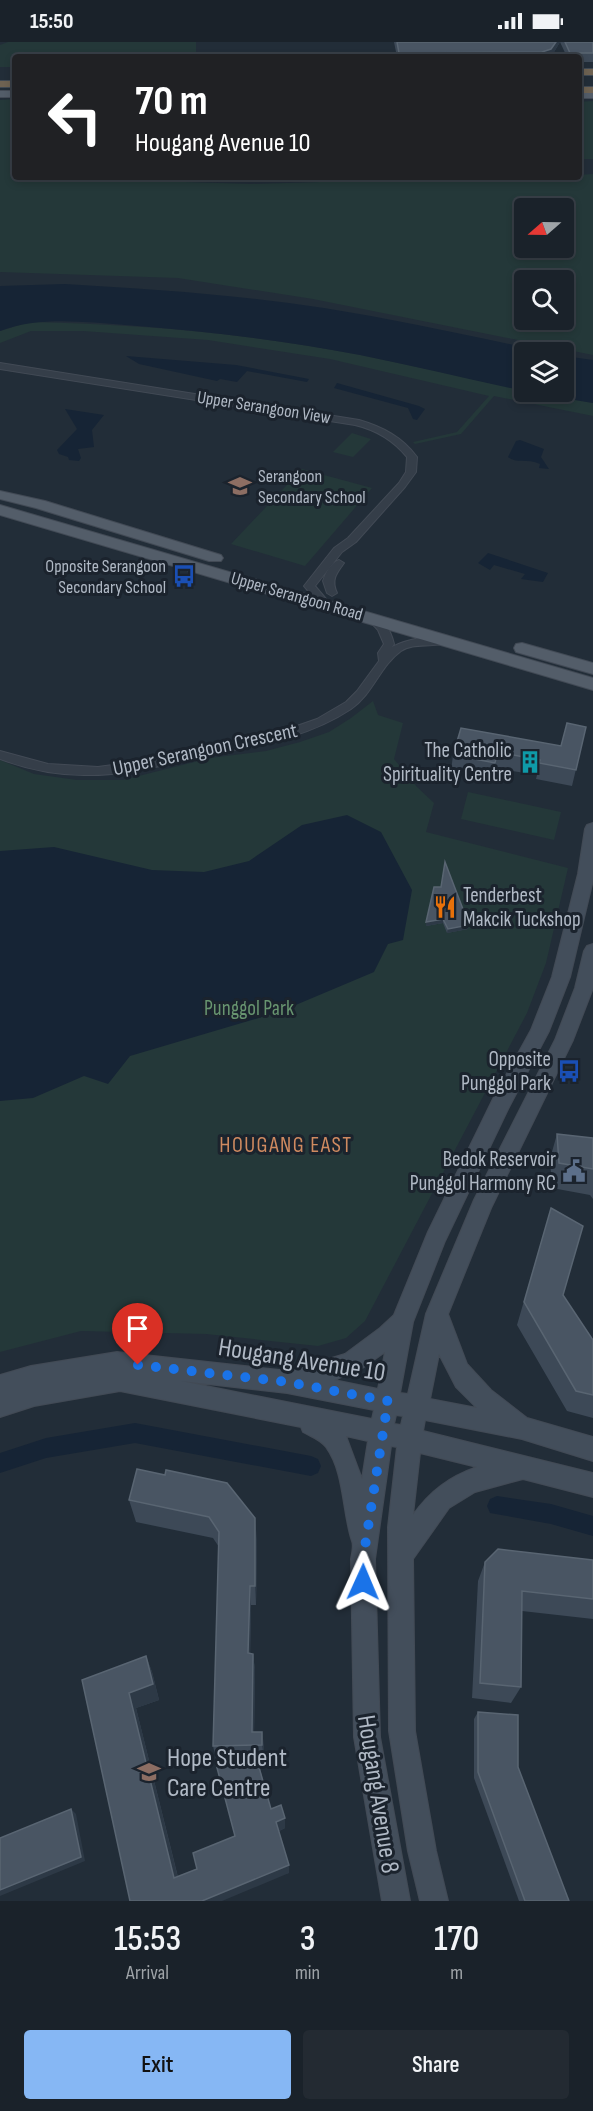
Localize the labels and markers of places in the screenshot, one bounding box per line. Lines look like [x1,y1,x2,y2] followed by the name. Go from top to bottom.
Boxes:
[258,466,366,508] place label: Serangoon Secondary School
[227,473,253,499] school or university icon: Serangoon Secondary School
[45,556,166,598] place label: Opposite Serangoon Secondary School
[171,563,197,589] bus stop icon: Opposite Serangoon Secondary School
[383,738,512,787] place label: The Catholic Spirituality Centre
[517,749,543,775] building icon: The Catholic Spirituality Centre
[463,883,581,932] place label: Tenderbest Makcik Tuckshop
[432,894,458,920] restaurant icon: Tenderbest Makcik Tuckshop
[461,1047,551,1096] place label: Opposite Punggol Park
[556,1058,582,1084] bus stop icon: Opposite Punggol Park
[410,1147,556,1196] place label: Bedok Reservoir Punggol Harmony RC
[561,1158,587,1184] public building icon: Bedok Reservoir Punggol Harmony RC
[112,1303,163,1365] pin
[167,1743,287,1804] place label: Hope Student Care Centre
[136,1759,162,1785] school or university icon: Hope Student Care Centre

